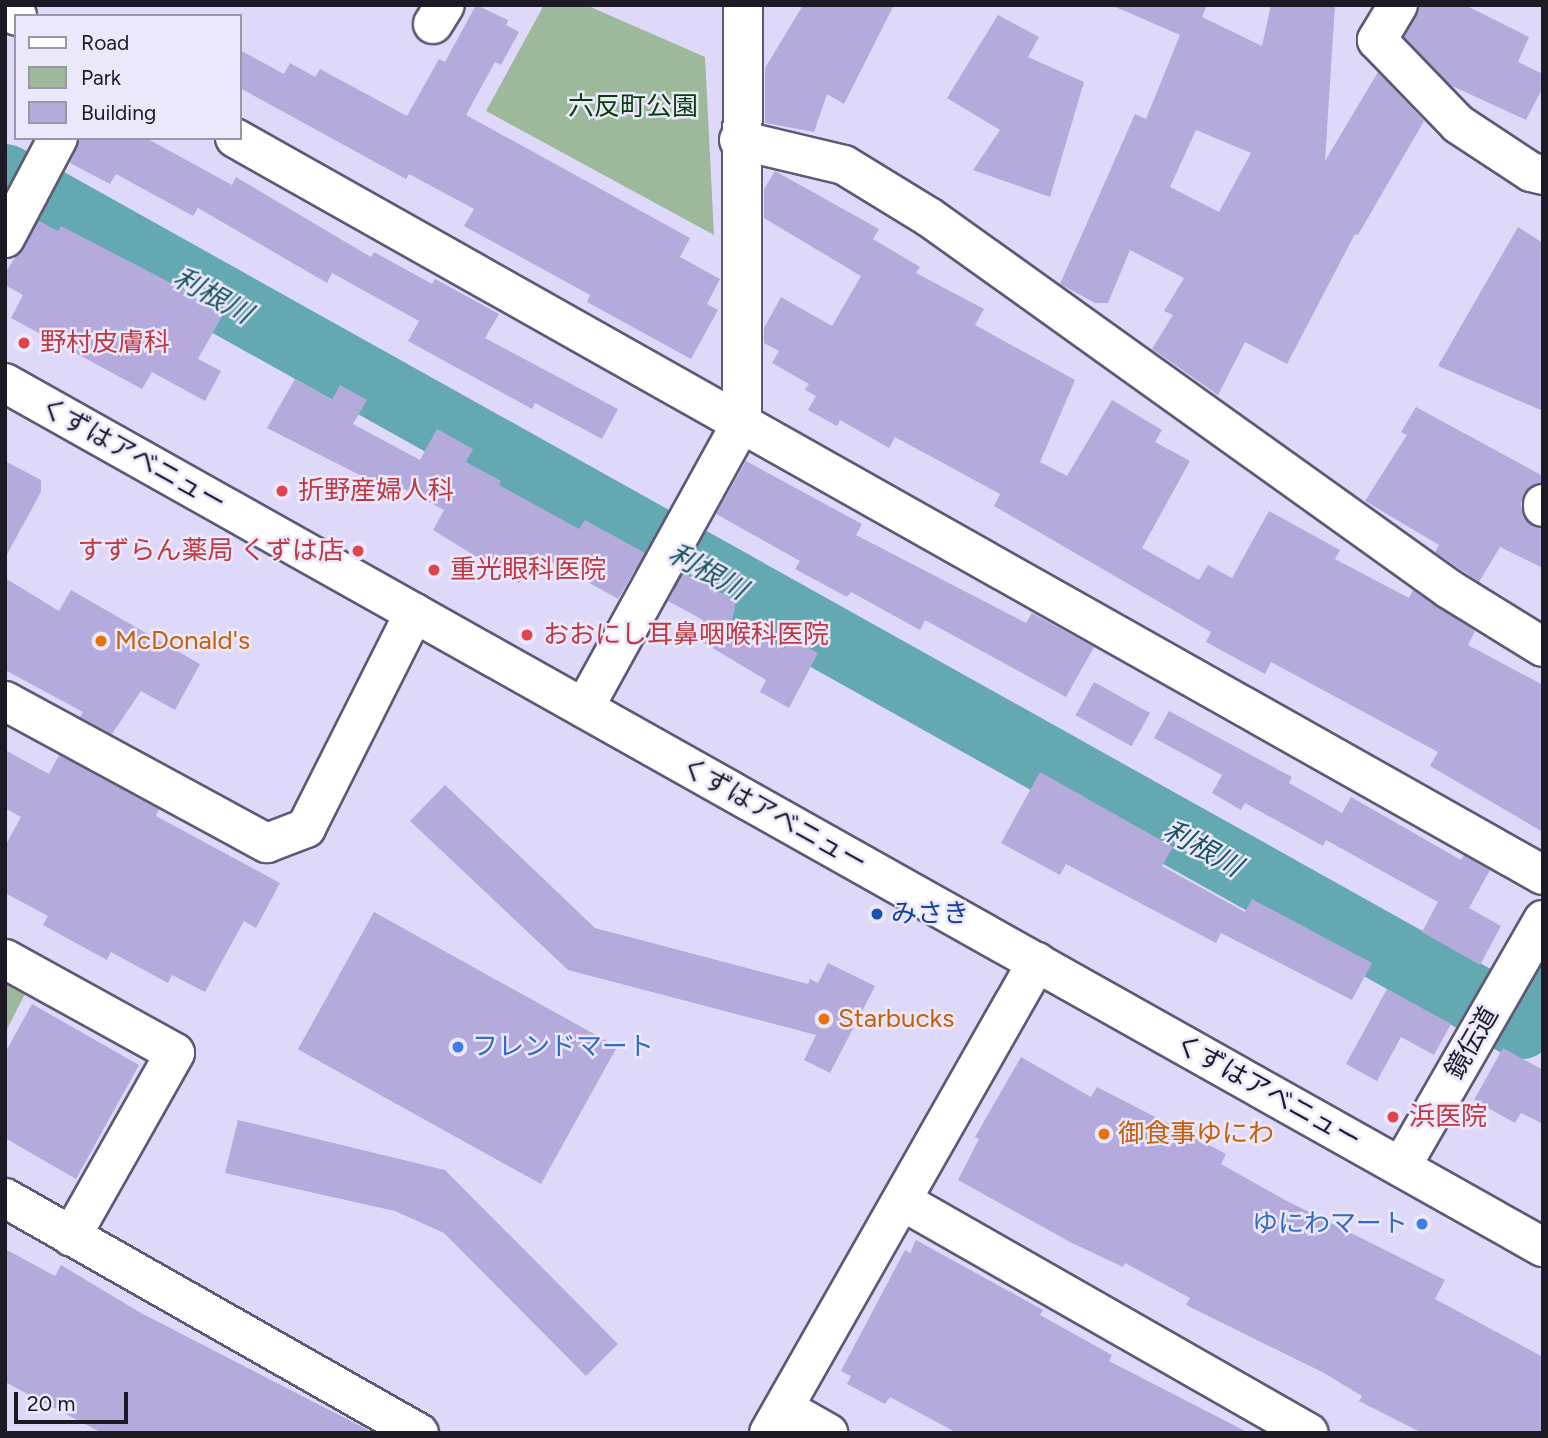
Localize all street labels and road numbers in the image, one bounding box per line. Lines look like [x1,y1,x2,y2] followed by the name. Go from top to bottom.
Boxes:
[34,391,232,519] street label: くずはアベニュー
[675,751,873,879] street label: くずはアベニュー
[1439,1001,1505,1085] street label: 鏡伝道
[1169,1028,1367,1156] street label: くずはアベニュー

